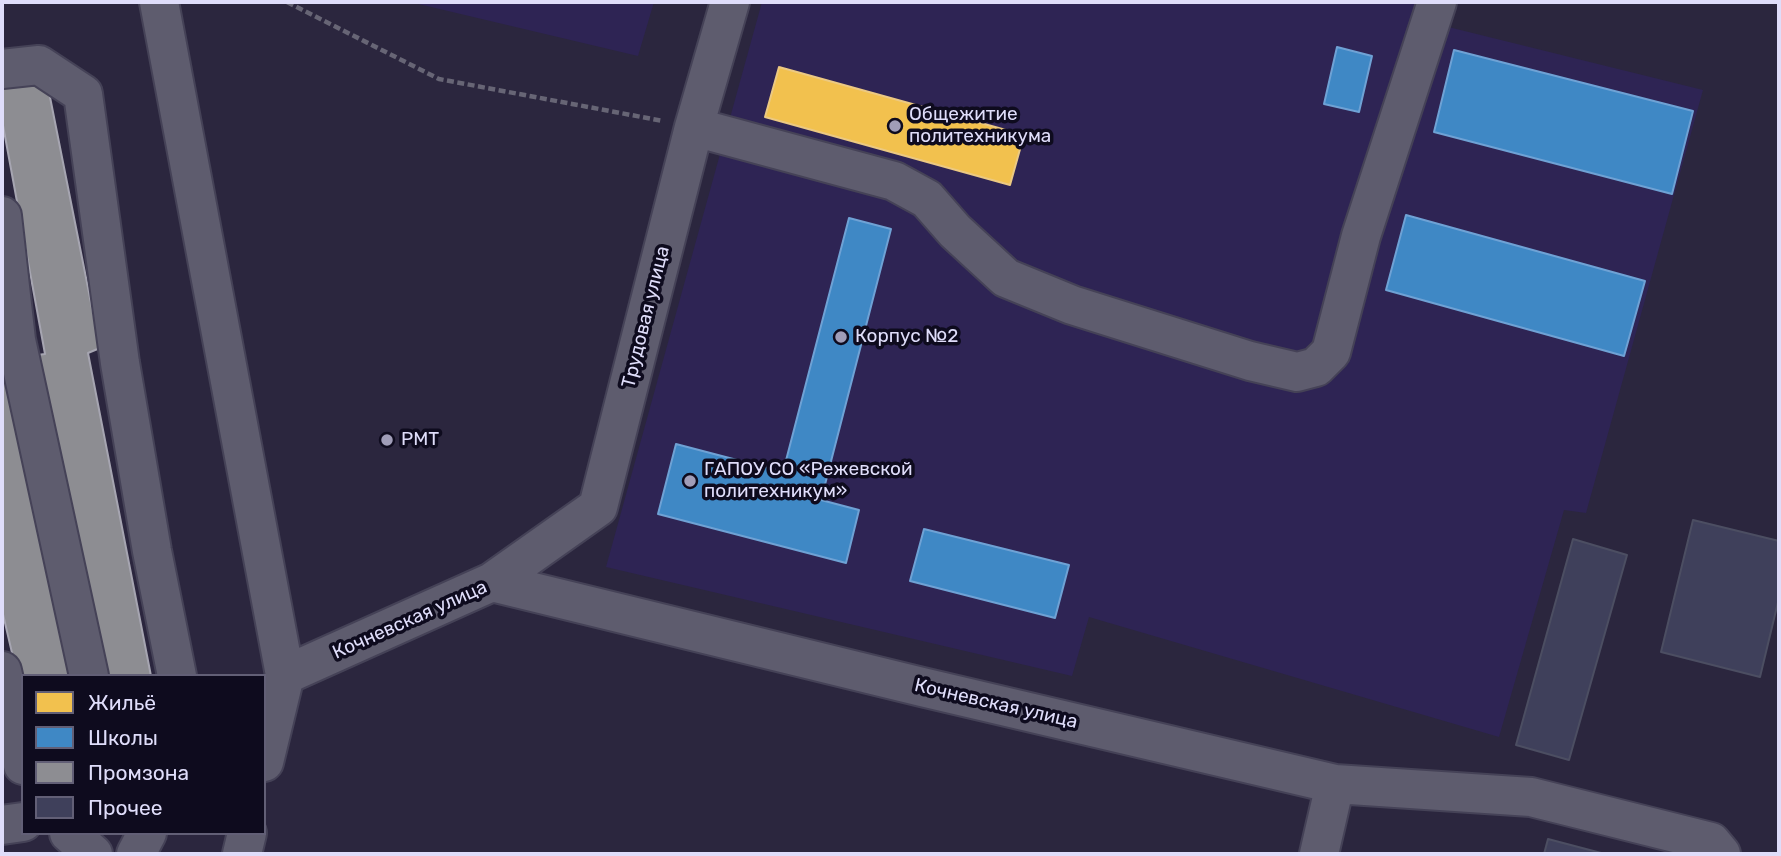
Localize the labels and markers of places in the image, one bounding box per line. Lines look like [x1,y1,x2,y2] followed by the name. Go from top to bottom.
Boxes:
[909,104,1051,148] place label: Общежитие политехникума
[887,118,903,134] marker: Общежитие политехникума
[855,326,958,348] place label: Корпус №2
[833,329,849,345] marker: Корпус №2
[401,429,439,451] place label: РМТ
[379,432,395,448] marker: РМТ
[704,459,913,503] place label: ГАПОУ СО «Режевской политехникум»
[682,473,698,489] marker: ГАПОУ СО «Режевской политехникум»

